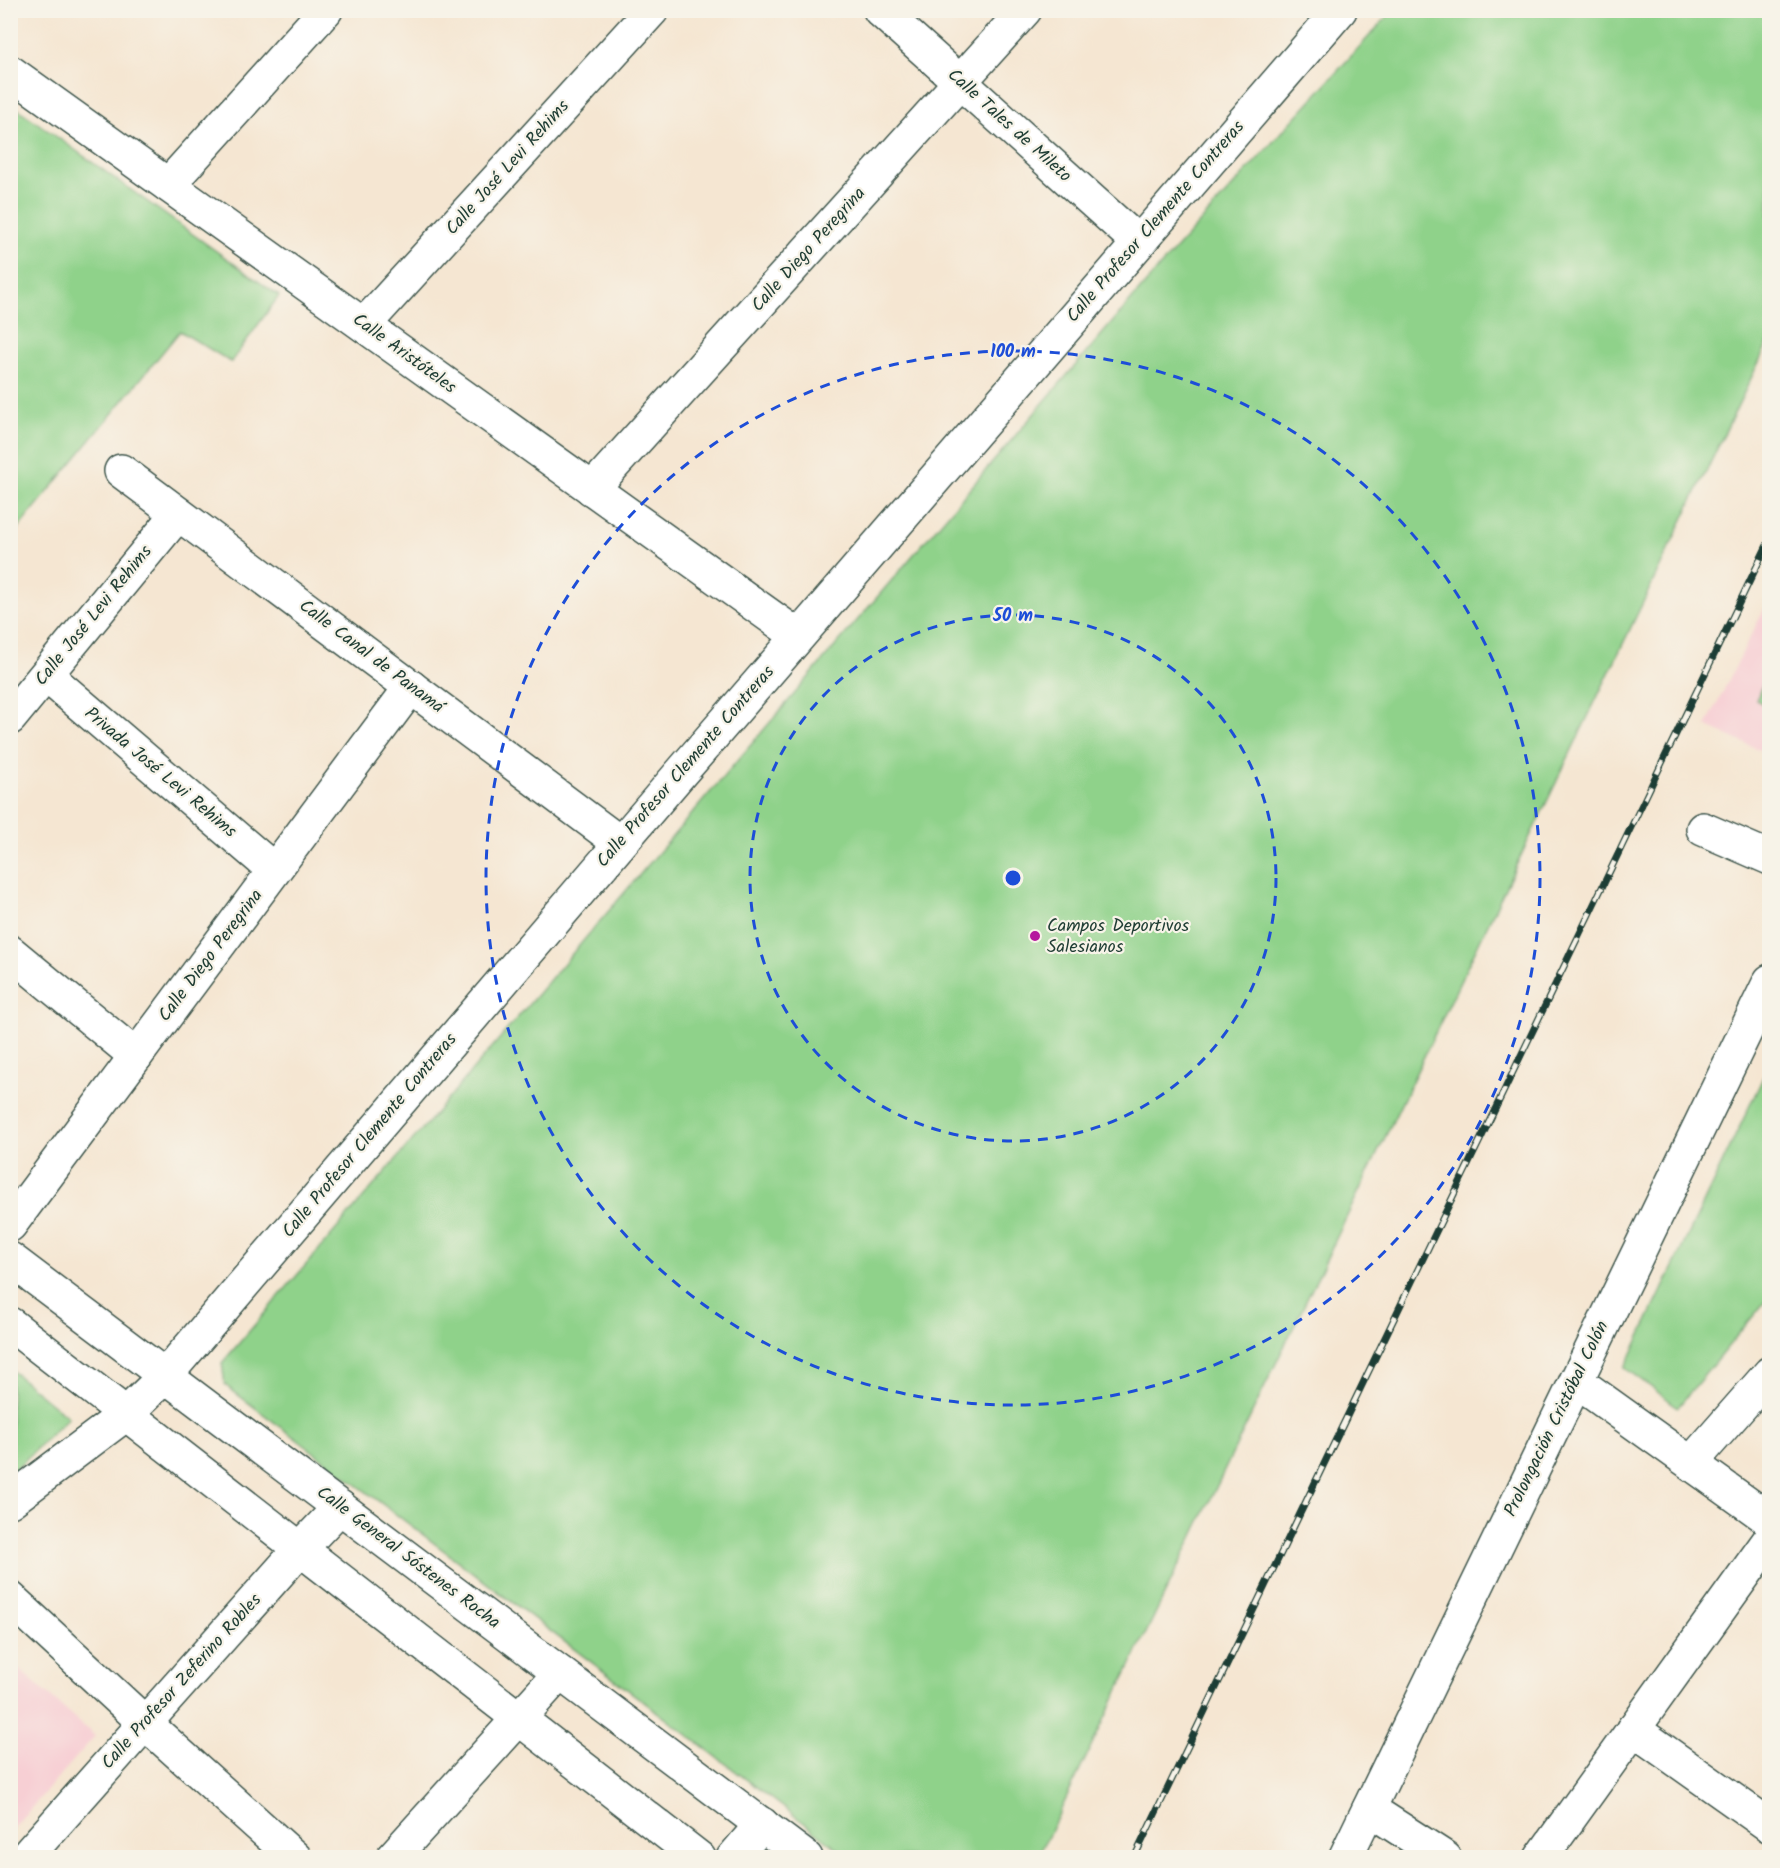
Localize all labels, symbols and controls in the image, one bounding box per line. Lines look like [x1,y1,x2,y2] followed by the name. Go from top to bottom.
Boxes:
[940,62,1078,190] street label: Calle Tales de Mileto
[439,93,577,242] street label: Calle José Levi Rehims
[1060,114,1253,330] street label: Calle Profesor Clemente Contreras
[745,181,873,319] street label: Calle Diego Peregrina
[346,306,462,402] street label: Calle Aristóteles
[990,338,1036,367] text: 100 m
[28,539,160,693] street label: Calle José Levi Rehims
[292,593,451,722] street label: Calle Canal de Panamá
[992,602,1033,631] text: 50 m
[590,659,783,875] street label: Calle Profesor Clemente Contreras
[77,700,243,846] street label: Privada José Levi Rehims
[1003,868,1023,888] centre of rings
[151,883,271,1029] street label: Calle Diego Peregrina
[1047,912,1190,962] place label: Campos Deportivos Salesianos
[1028,929,1042,943] marker: Campos Deportivos Salesianos
[275,1027,465,1245] street label: Calle Profesor Clemente Contreras
[1497,1316,1617,1522] street label: Prolongación Cristóbal Colón
[310,1479,506,1637] street label: Calle General Sóstenes Rocha
[95,1587,270,1777] street label: Calle Profesor Zeferino Robles

